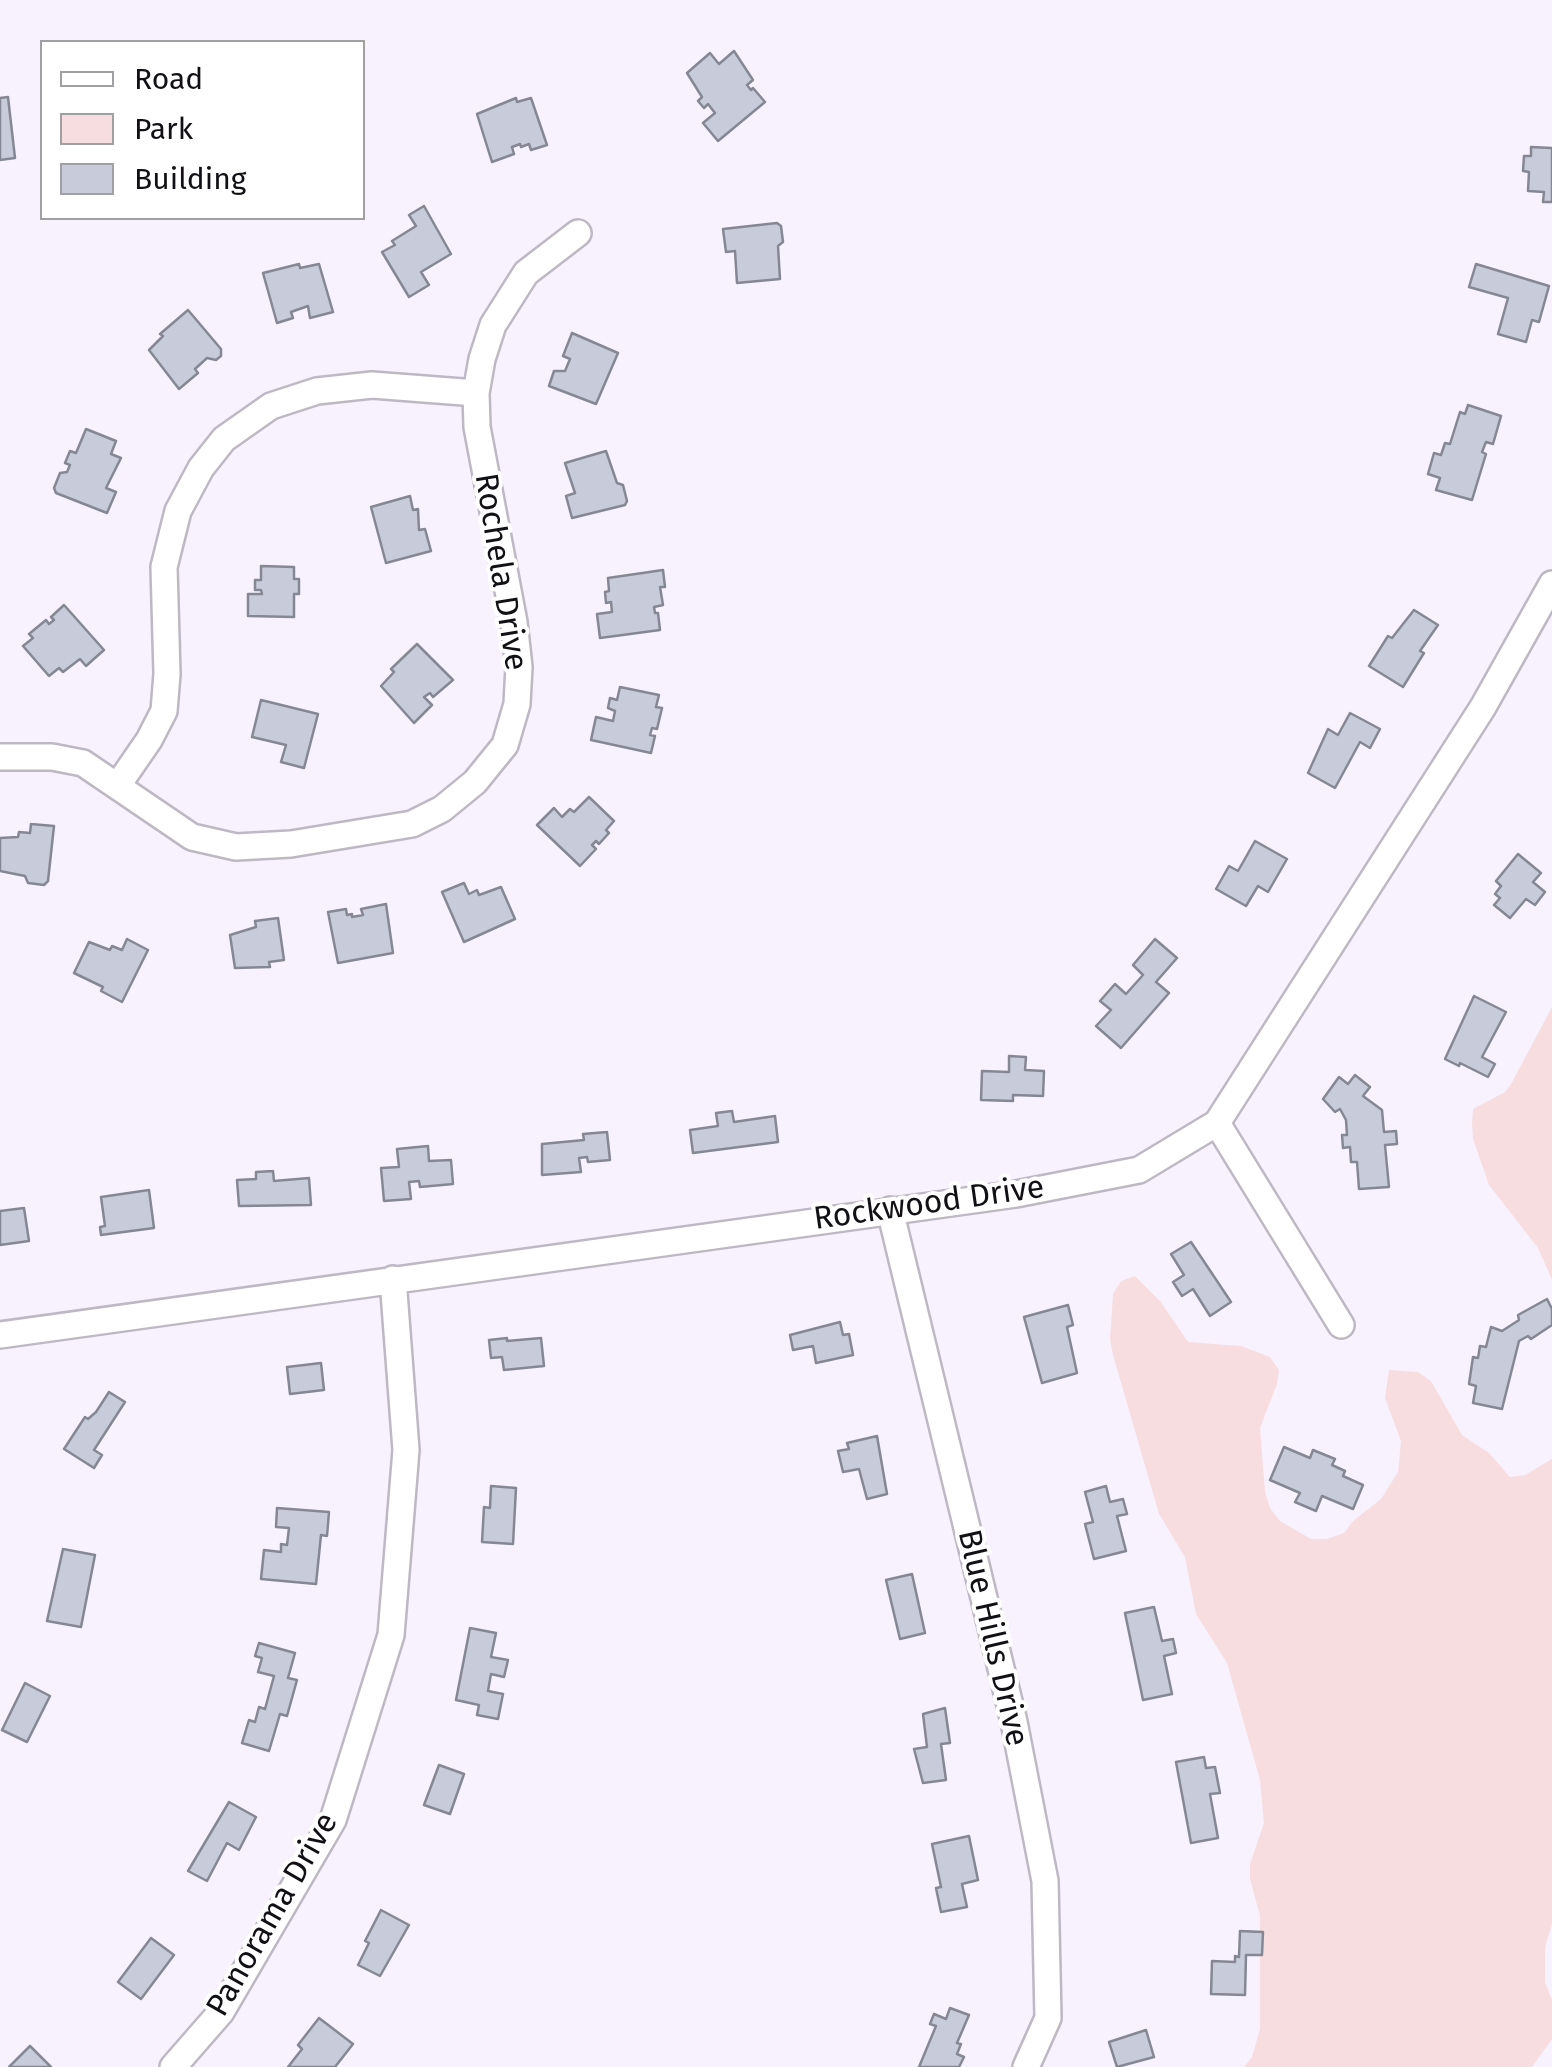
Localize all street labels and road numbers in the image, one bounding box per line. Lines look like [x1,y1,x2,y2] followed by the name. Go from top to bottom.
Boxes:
[465,471,535,673] street label: Rochela Drive
[811,1169,1047,1239] street label: Rockwood Drive
[948,1526,1036,1750] street label: Blue Hills Drive
[199,1806,347,2024] street label: Panorama Drive

